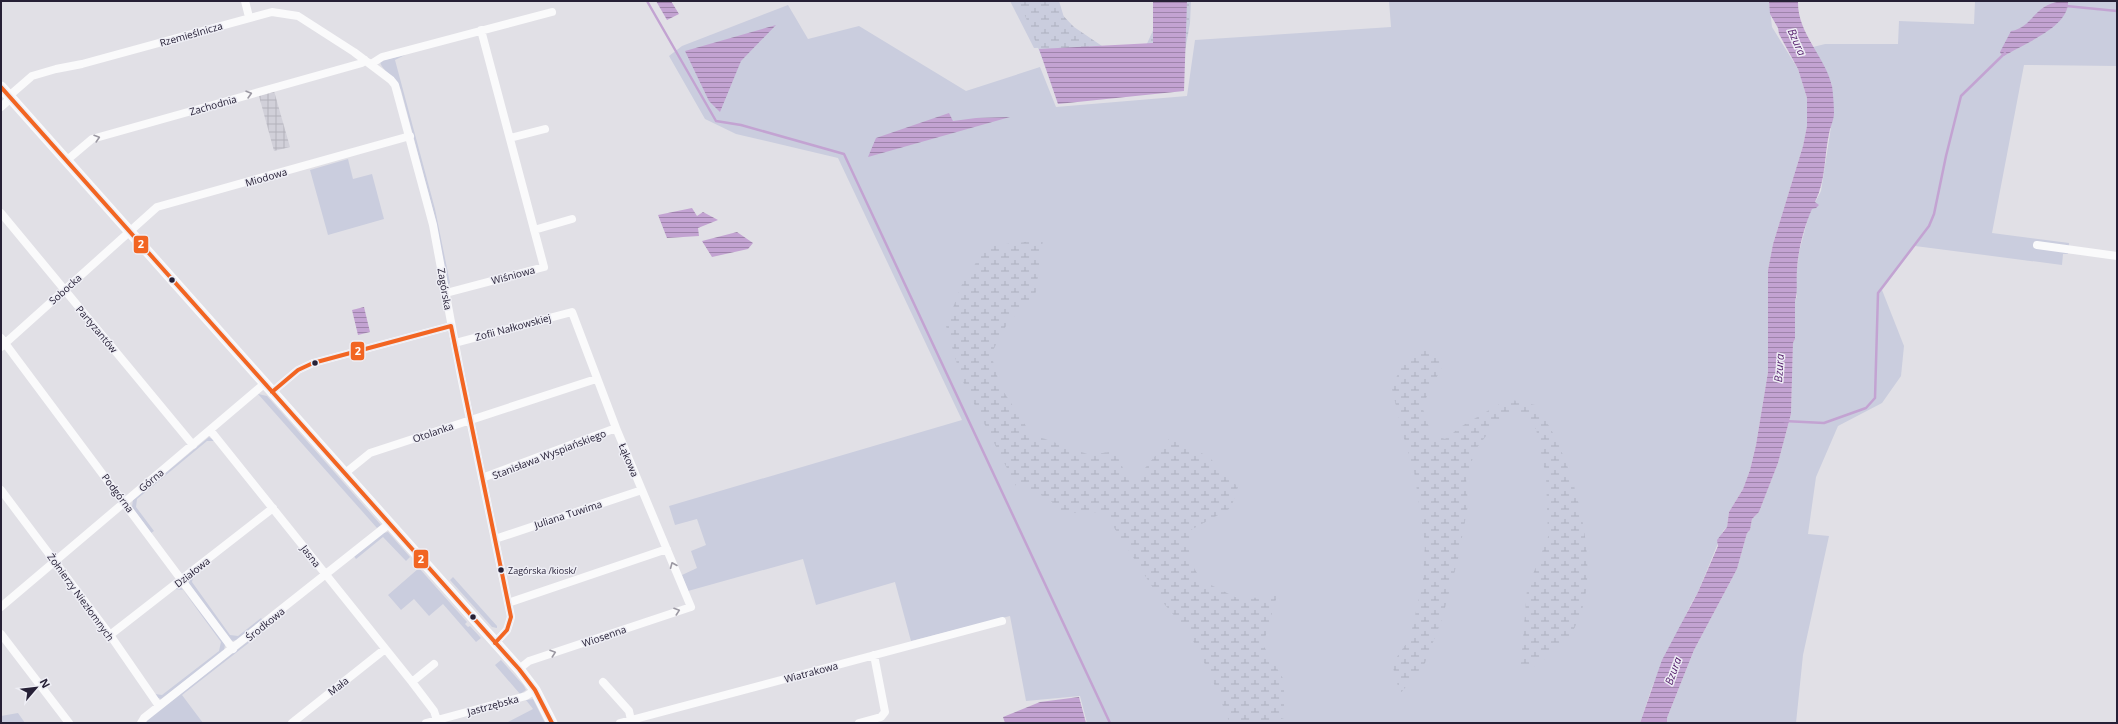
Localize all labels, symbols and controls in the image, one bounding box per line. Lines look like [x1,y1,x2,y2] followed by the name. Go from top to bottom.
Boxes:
[158,18,224,50] street label: Rzemieślnicza
[1785,26,1810,58] water label: Bzura
[246,91,252,99] one-way arrow
[188,92,238,118] street label: Zachodnia
[94,134,101,143] one-way arrow
[243,164,289,190] street label: Miodowa
[133,235,149,254] line badge: 2
[138,236,144,251] text: 2
[490,262,536,288] street label: Wiśniowa
[434,267,456,311] street label: Zagórska
[46,271,84,307] street label: Sobocka
[167,275,177,285] unlabelled marker
[73,302,121,356] street label: Partyzantów
[473,310,553,344] street label: Zofii Nałkowskiej
[350,341,365,361] line badge: 2
[355,343,361,358] text: 2
[1770,353,1787,383] water label: Bzura
[310,358,320,368] unlabelled marker
[411,418,455,446] street label: Otolanka
[490,426,608,482] street label: Stanisława Wyspiańskiego
[616,441,642,479] street label: Łąkowa
[135,465,167,495] street label: Górna
[99,471,137,515] street label: Podgórna
[531,496,604,532] street label: Juliana Tuwima
[297,541,324,570] street label: Jasna
[413,549,429,569] line badge: 2
[44,550,118,644] street label: Żołnierzy Niezłomnych
[418,551,424,566] text: 2
[171,554,213,590] street label: Działowa
[670,562,678,569] one-way arrow
[508,564,577,577] place label: Zagórska /kiosk/
[496,565,506,575] marker: Zagórska /kiosk/
[243,604,287,644] street label: Środkowa
[673,608,680,616] one-way arrow
[468,612,478,622] unlabelled marker
[580,622,628,650] street label: Wiosenna
[550,649,557,658] one-way arrow
[1661,655,1684,687] water label: Bzura
[783,658,839,686] street label: Wiatrakowa
[16,668,56,708] north arrow
[325,674,351,698] street label: Mała
[37,676,54,691] text: N
[465,691,520,719] street label: Jastrzębska

